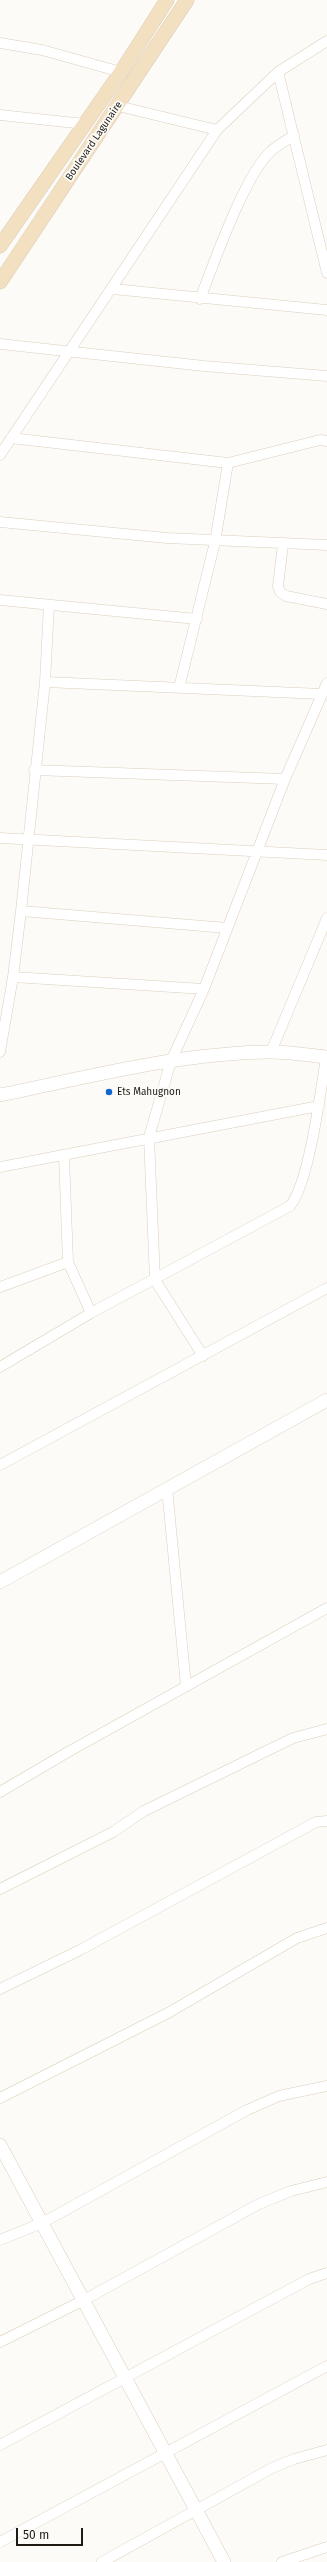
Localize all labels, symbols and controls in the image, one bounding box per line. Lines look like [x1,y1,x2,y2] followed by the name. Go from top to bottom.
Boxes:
[63,99,125,183] street label: Boulevard Lagunaire
[117,1086,181,1098] place label: Ets Mahugnon
[104,1087,114,1097] marker: Ets Mahugnon
[18,2520,85,2546] scale bar
[23,2528,49,2542] text: 50 m

